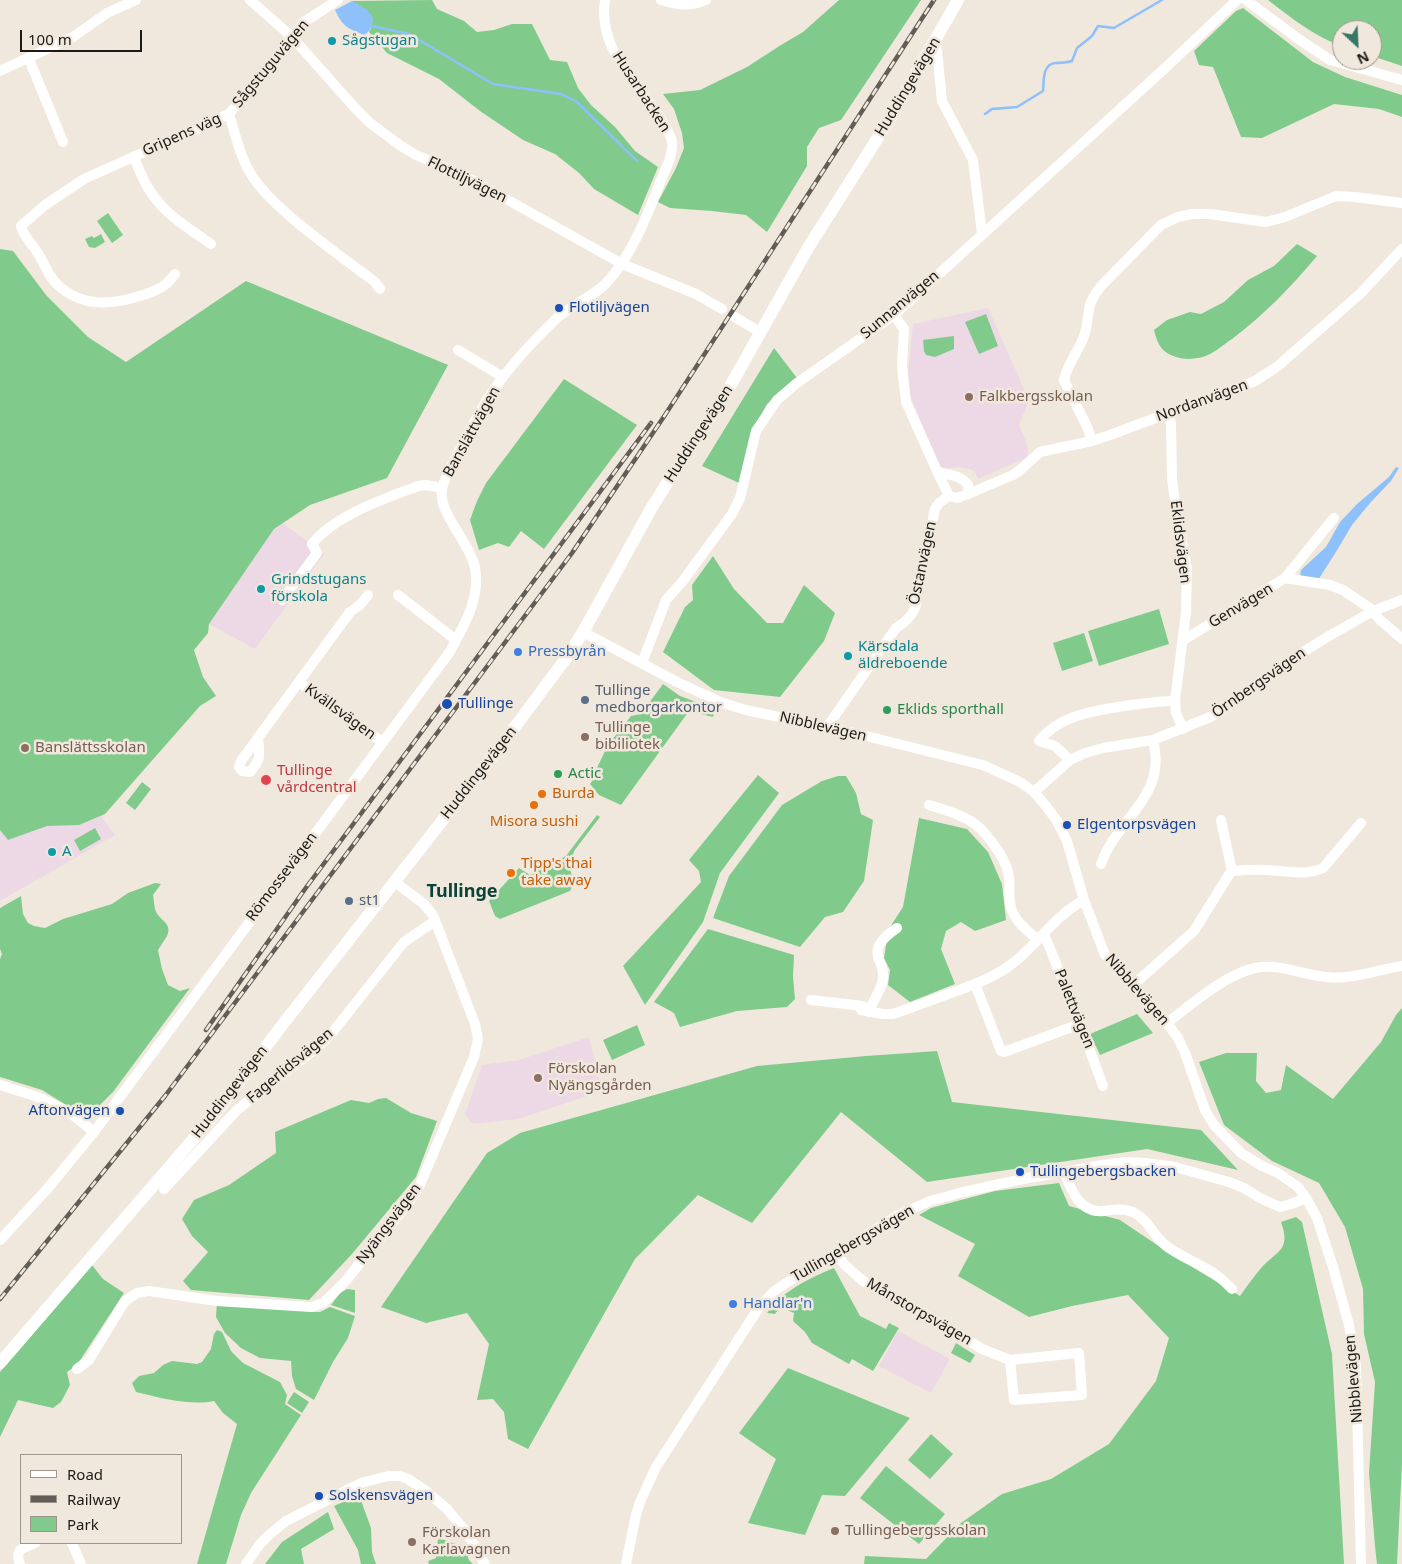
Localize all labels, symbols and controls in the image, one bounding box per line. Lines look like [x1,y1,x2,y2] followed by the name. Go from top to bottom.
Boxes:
[229,16,313,112] street label: Sågstuguvägen
[22,20,145,52] scale bar
[1332,20,1382,70] north arrow
[28,29,72,49] text: 100 m
[342,32,417,50] place label: Sågstugan
[871,34,945,140] street label: Huddingevägen
[326,35,338,47] marker: Sågstugan
[1354,47,1372,69] text: N
[608,48,674,136] street label: Husarbacken
[140,110,224,160] street label: Gripens väg
[424,153,510,207] street label: Flottiljvägen
[857,267,943,343] street label: Sunnanvägen
[569,299,650,317] place label: Flotiljvägen
[553,302,565,314] marker: Flotiljvägen
[1154,376,1250,426] street label: Nordanvägen
[661,382,737,486] street label: Huddingevägen
[440,384,504,480] street label: Banslättvägen
[979,388,1093,406] place label: Falkbergsskolan
[963,391,975,403] marker: Falkbergsskolan
[1166,499,1194,585] street label: Eklidsvägen
[905,520,941,606] street label: Östanvägen
[271,571,366,606] place label: Grindstugans förskola
[1206,580,1276,632] street label: Genvägen
[255,583,267,595] marker: Grindstugans förskola
[858,638,948,673] place label: Kärsdala äldreboende
[528,643,606,661] place label: Pressbyrån
[1209,644,1309,722] street label: Örnbergsvägen
[512,646,524,658] marker: Pressbyrån
[842,650,854,662] marker: Kärsdala äldreboende
[301,680,379,744] street label: Kvällsvägen
[595,682,722,717] place label: Tullinge medborgarkontor
[579,694,591,706] marker: Tullinge medborgarkontor
[458,695,513,713] place label: Tullinge
[440,697,454,711] marker: Tullinge
[897,701,1004,719] place label: Eklids sporthall
[881,704,893,716] marker: Eklids sporthall
[778,708,868,746] street label: Nibblevägen
[595,719,660,754] place label: Tullinge bibiliotek
[437,723,521,823] street label: Huddingevägen
[579,731,591,743] marker: Tullinge bibiliotek
[35,739,146,757] place label: Banslättsskolan
[19,742,31,754] marker: Banslättsskolan
[277,762,357,797] place label: Tullinge vårdcentral
[568,765,601,783] place label: Actic
[552,768,564,780] marker: Actic
[259,773,273,787] marker: Tullinge vårdcentral
[552,785,595,803] place label: Burda
[536,788,548,800] marker: Burda
[528,799,540,811] marker: Misora sushi
[490,813,578,831] place label: Misora sushi
[1077,816,1196,834] place label: Elgentorpsvägen
[1061,819,1073,831] marker: Elgentorpsvägen
[243,829,321,925] street label: Römossevägen
[62,843,72,861] place label: A
[46,846,58,858] marker: A
[521,855,592,890] place label: Tipp's thai take away
[505,867,517,879] marker: Tipp's thai take away
[426,881,498,903] district label: Tullinge
[359,892,380,910] place label: st1
[343,895,355,907] marker: st1
[1101,951,1173,1029] street label: Nibblevägen
[1050,967,1098,1051] street label: Palettvägen
[243,1025,337,1107] street label: Fagerlidsvägen
[188,1042,272,1142] street label: Huddingevägen
[548,1060,652,1095] place label: Förskolan Nyängsgården
[532,1072,544,1084] marker: Förskolan Nyängsgården
[29,1102,110,1120] place label: Aftonvägen
[114,1105,126,1117] marker: Aftonvägen
[1030,1163,1176,1181] place label: Tullingebergsbacken
[1014,1166,1026,1178] marker: Tullingebergsbacken
[353,1180,425,1268] street label: Nyängsvägen
[789,1202,917,1286] street label: Tullingebergsvägen
[863,1275,975,1349] street label: Månstorpsvägen
[743,1295,812,1313] place label: Handlar'n
[727,1298,739,1310] marker: Handlar'n
[1341,1334,1367,1424] street label: Nibblevägen
[20,1454,182,1544] legend
[67,1464,103,1484] text: Road
[329,1487,433,1505] place label: Solskensvägen
[67,1489,120,1509] text: Railway
[313,1490,325,1502] marker: Solskensvägen
[67,1514,99,1534] text: Park
[845,1522,986,1540] place label: Tullingebergsskolan
[422,1524,510,1559] place label: Förskolan Karlavagnen
[829,1525,841,1537] marker: Tullingebergsskolan
[406,1536,418,1548] marker: Förskolan Karlavagnen

